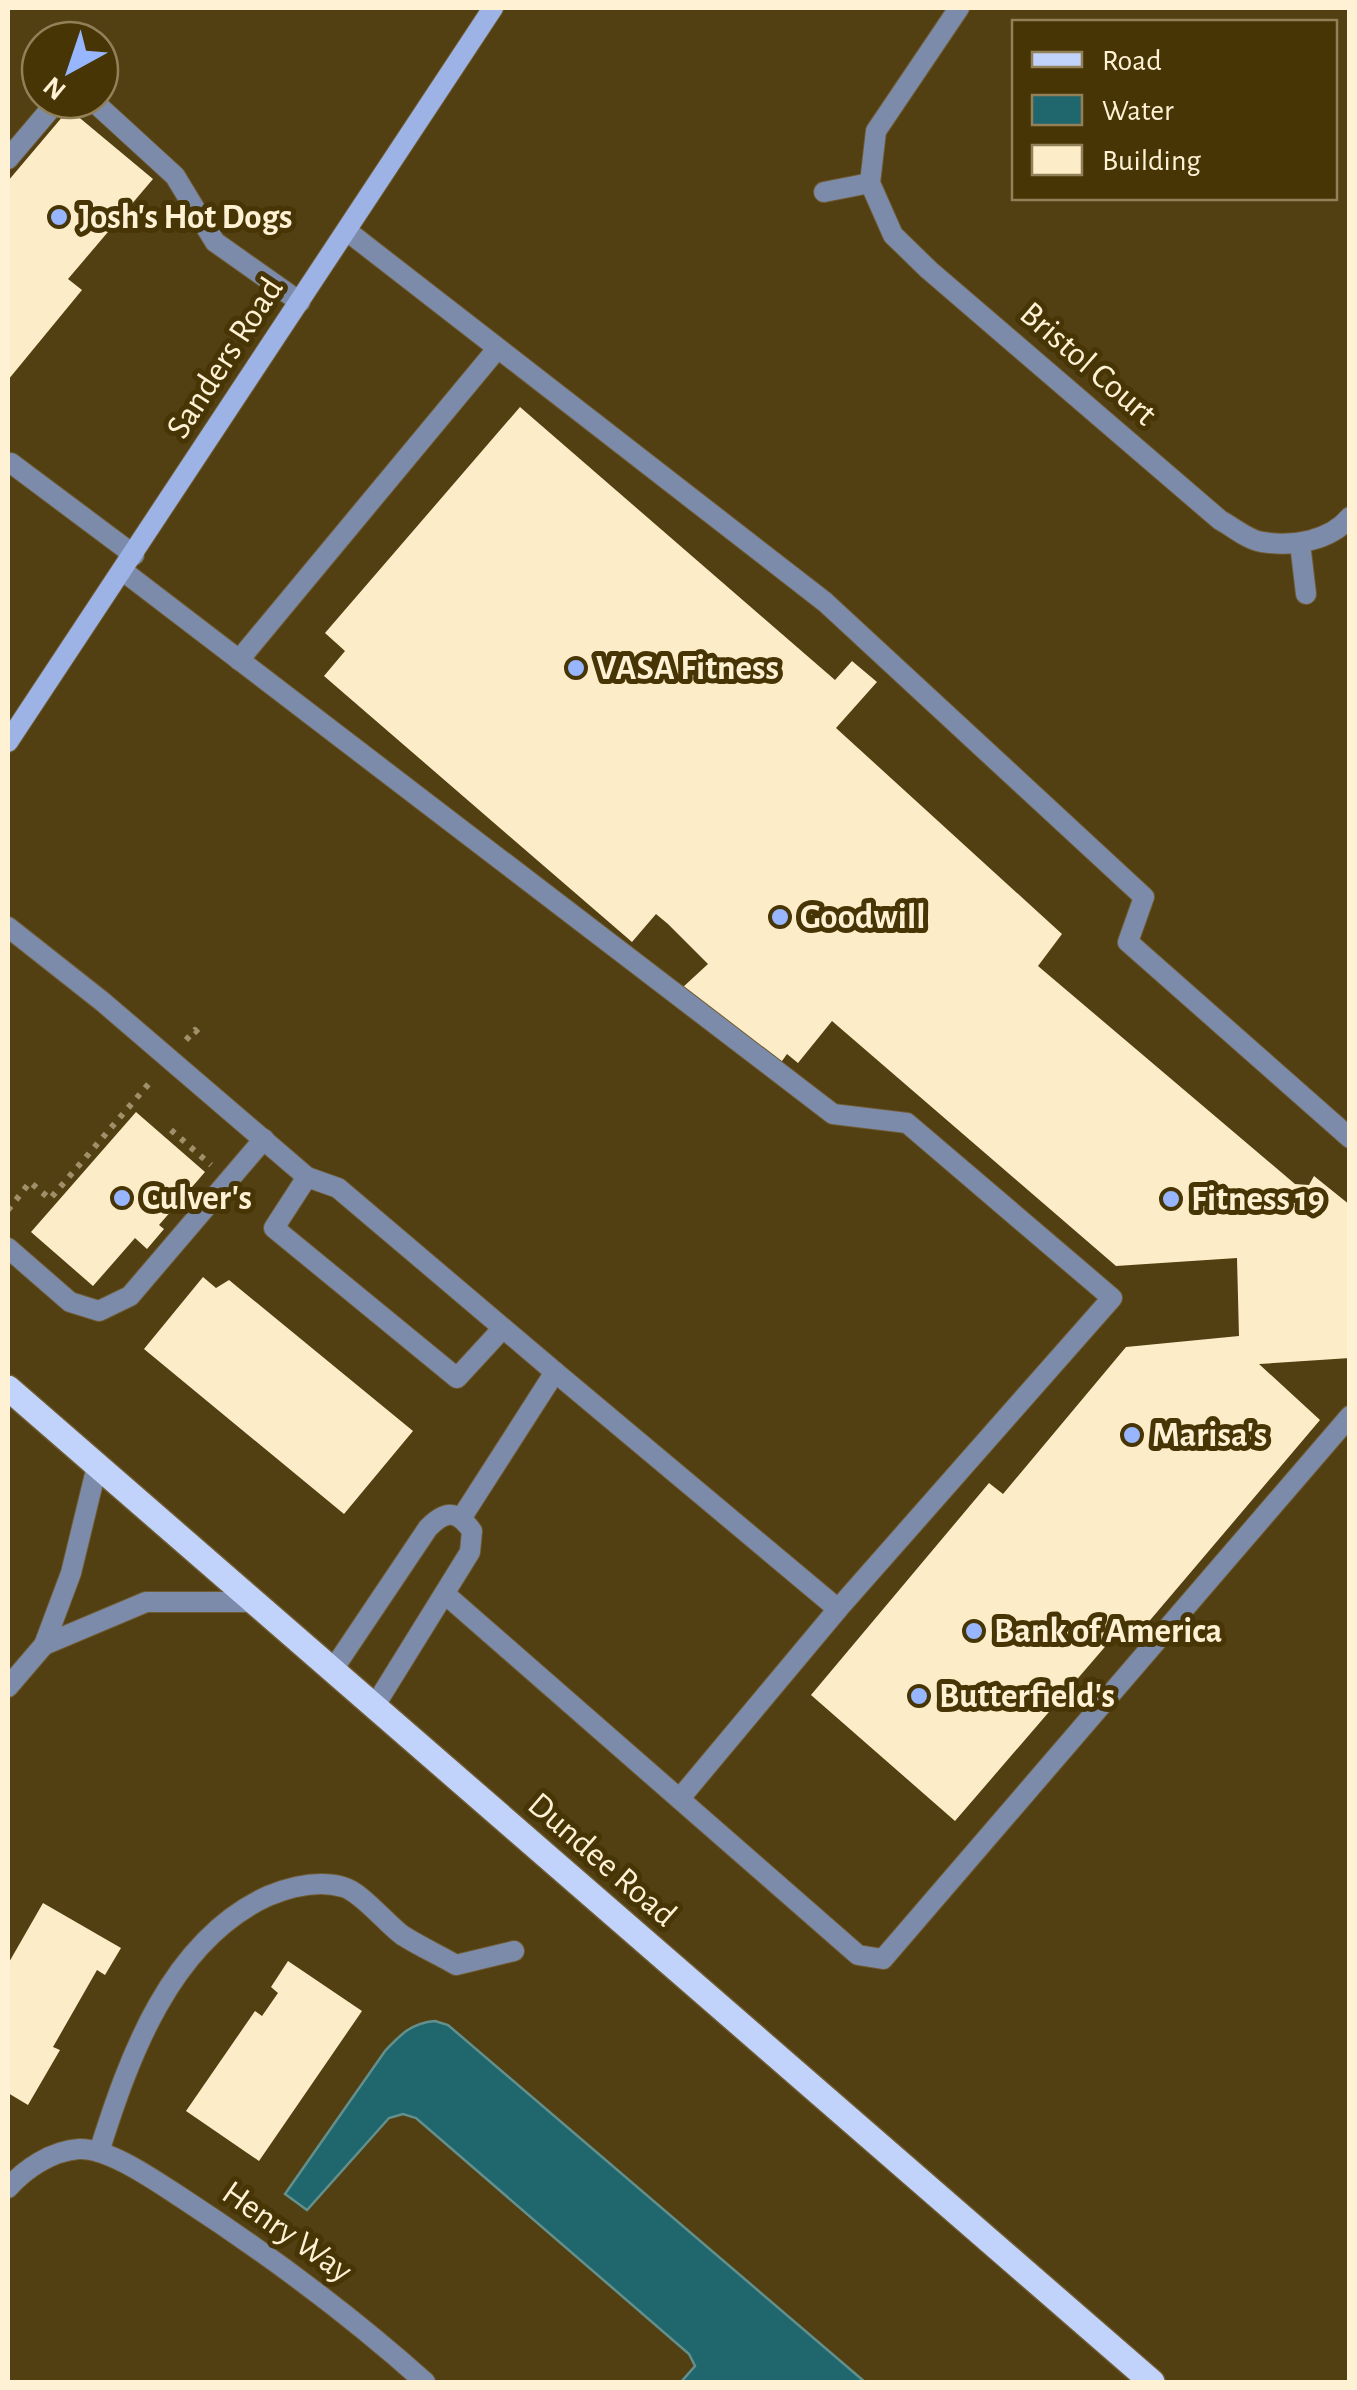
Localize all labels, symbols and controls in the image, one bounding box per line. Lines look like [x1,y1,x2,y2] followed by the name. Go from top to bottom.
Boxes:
[20,20,120,120] north arrow
[1012,20,1337,200] legend
[1102,46,1162,76] text: Road
[39,71,72,105] text: N
[1102,96,1174,126] text: Water
[1102,146,1201,176] text: Building
[79,200,292,235] place label: Josh's Hot Dogs
[48,206,70,228] marker: Josh's Hot Dogs
[160,271,290,445] street label: Sanders Road
[1013,296,1163,432] street label: Bristol Court
[596,651,779,686] place label: VASA Fitness
[565,657,587,679] marker: VASA Fitness
[800,900,925,935] place label: Goodwill
[769,906,791,928] marker: Goodwill
[142,1181,252,1216] place label: Culver's
[1191,1182,1325,1217] place label: Fitness 19
[111,1187,133,1209] marker: Culver's
[1160,1188,1182,1210] marker: Fitness 19
[1152,1418,1267,1453] place label: Marisa's
[1121,1424,1143,1446] marker: Marisa's
[994,1614,1222,1649] place label: Bank of America
[963,1620,985,1642] marker: Bank of America
[939,1679,1115,1714] place label: Butterfield's
[908,1685,930,1707] marker: Butterfield's
[521,1786,683,1934] street label: Dundee Road
[216,2175,358,2289] street label: Henry Way

